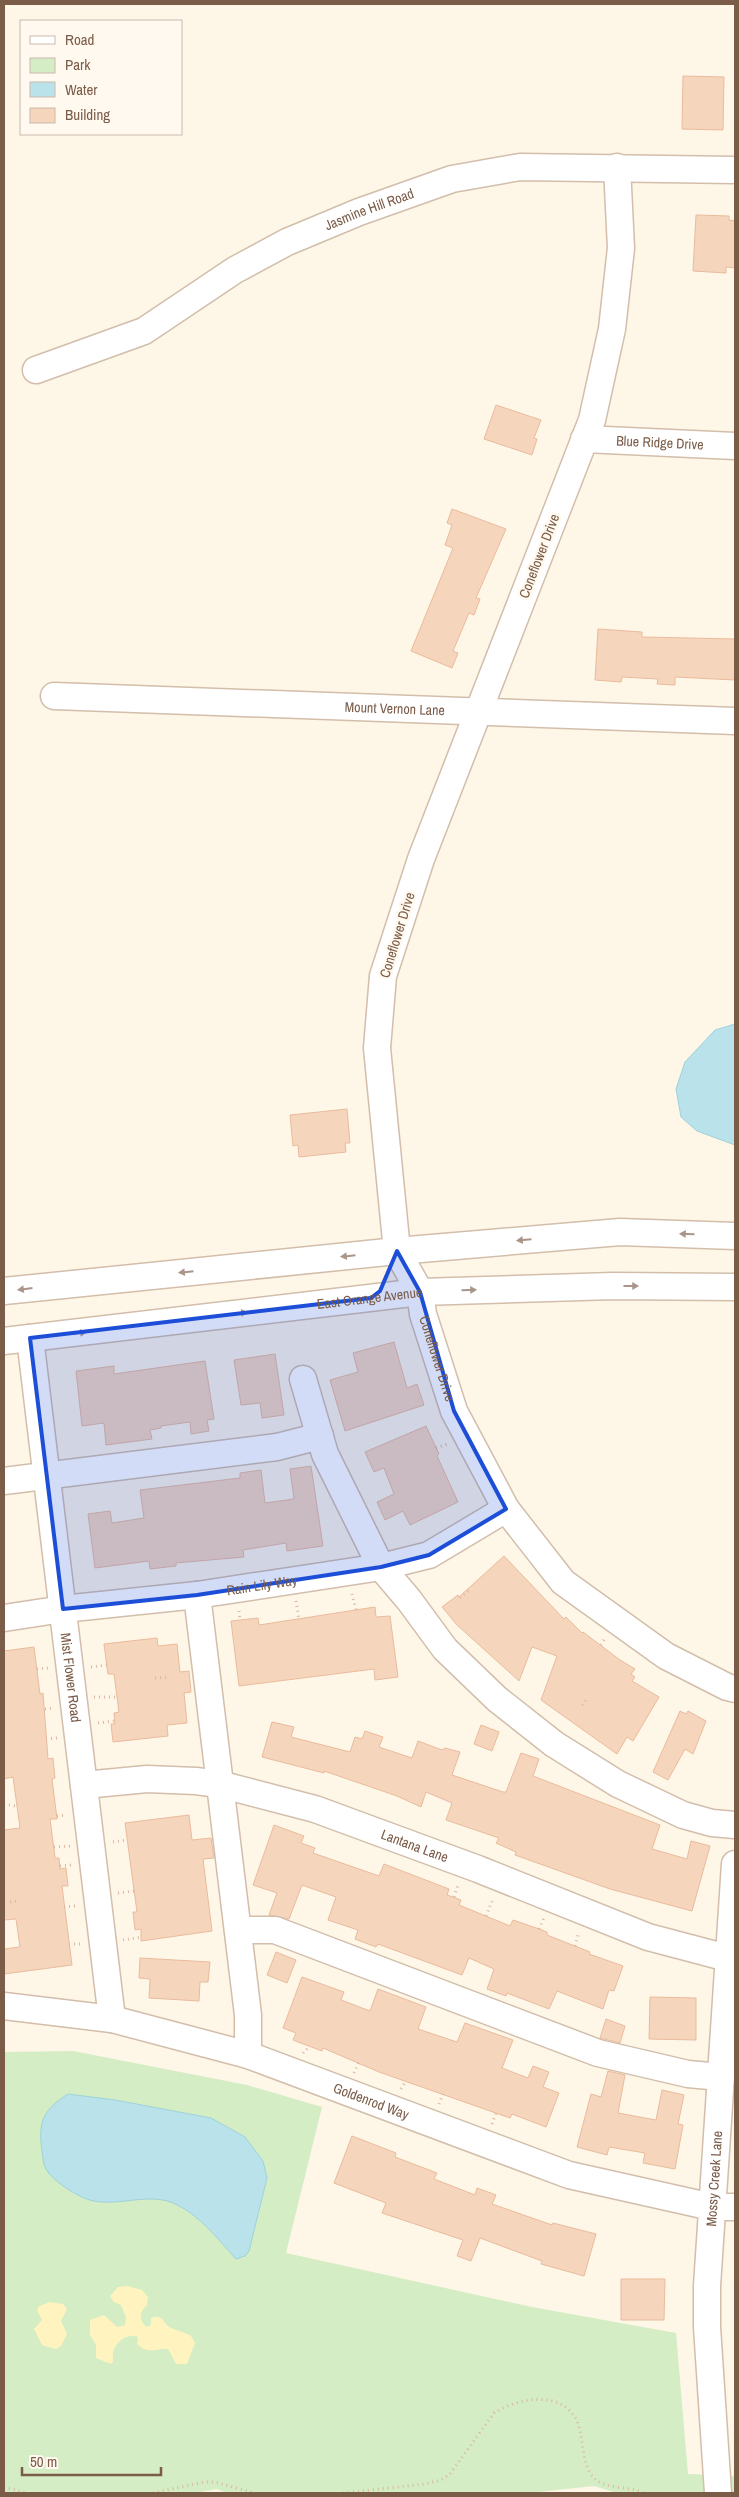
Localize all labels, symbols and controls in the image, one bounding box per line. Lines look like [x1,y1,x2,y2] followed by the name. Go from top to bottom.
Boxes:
[20,20,182,135] legend
[65,29,94,50] text: Road
[65,54,91,75] text: Park
[65,79,97,100] text: Water
[65,104,110,125] text: Building
[322,184,416,234] street label: Jasmine Hill Road
[616,432,704,454] street label: Blue Ridge Drive
[515,511,563,601] street label: Coneflower Drive
[344,698,445,719] street label: Mount Vernon Lane
[375,890,419,980] street label: Coneflower Drive
[678,1230,694,1238] one-way arrow
[516,1237,532,1245] one-way arrow
[340,1252,356,1260] one-way arrow
[178,1268,194,1276] one-way arrow
[623,1282,639,1290] one-way arrow
[316,1283,423,1313] street label: East Orange Avenue
[16,1285,32,1293] one-way arrow
[461,1286,477,1294] one-way arrow
[232,1309,248,1317] one-way arrow
[415,1313,459,1403] street label: Coneflower Drive
[71,1329,87,1337] one-way arrow
[225,1571,299,1599] street label: Rain Lily Way
[57,1632,85,1723] street label: Mist Flower Road
[379,1825,451,1866] street label: Lantana Lane
[331,2079,412,2123] street label: Goldenrod Way
[702,2130,726,2227] street label: Mossy Creek Lane
[22,2444,161,2476] scale bar
[30,2451,57,2472] text: 50 m

